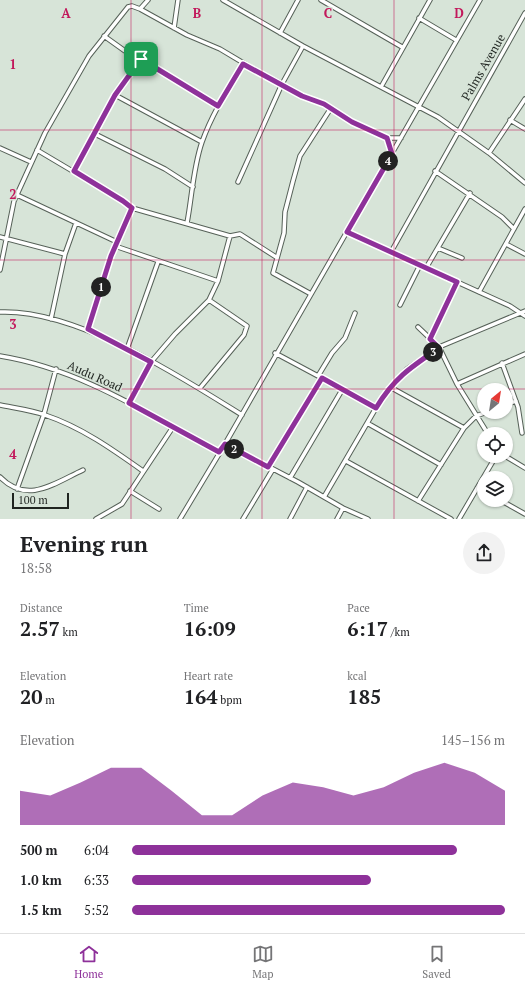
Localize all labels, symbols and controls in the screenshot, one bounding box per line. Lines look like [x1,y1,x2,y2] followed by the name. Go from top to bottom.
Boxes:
[61,4,71,22] text: A
[193,4,201,22] text: B
[324,4,332,22] text: C
[454,4,464,22] text: D
[458,31,508,103] street label: Palms Avenue
[124,42,158,76] pin
[130,48,152,70] icon: arrive
[9,55,17,73] text: 1
[378,151,398,171] pin: 4
[385,154,391,168] text: 4
[9,185,17,203] text: 2
[91,277,111,297] pin: 1
[98,280,104,294] text: 1
[9,315,17,333] text: 3
[423,342,443,362] pin: 3
[430,345,436,359] text: 3
[65,357,125,395] street label: Audu Road
[477,383,513,419] north arrow
[477,383,513,507] map controls
[477,427,513,463] button: locate
[224,439,244,459] pin: 2
[231,442,237,456] text: 2
[9,445,17,463] text: 4
[477,471,513,507] button: layers
[12,491,69,510] scale bar
[18,493,48,507] text: 100 m
[20,529,148,558] text: Evening run
[463,532,505,574] button: share
[20,559,52,577] text: 18:58
[20,601,63,615] text: Distance
[184,601,209,615] text: Time
[347,601,370,615] text: Pace
[20,615,60,642] text: 2.57
[184,615,236,642] text: 16:09
[347,615,388,642] text: 6:17
[60,625,78,639] text: km
[388,625,410,639] text: /km
[20,669,66,683] text: Elevation
[184,669,233,683] text: Heart rate
[347,669,367,683] text: kcal
[20,683,43,710] text: 20
[184,683,218,710] text: 164
[347,683,381,710] text: 185
[43,693,55,707] text: m
[218,693,242,707] text: bpm
[20,731,75,749] text: Elevation
[441,731,505,749] text: 145–156 m
[20,841,58,859] text: 500 m
[84,841,109,859] text: 6:04
[20,871,62,889] text: 1.0 km
[84,871,109,889] text: 6:33
[20,901,62,919] text: 1.5 km
[84,901,109,919] text: 5:52
[74,943,103,981] tab: Home
[252,943,274,981] tab: Map
[422,943,451,981] tab: Saved

